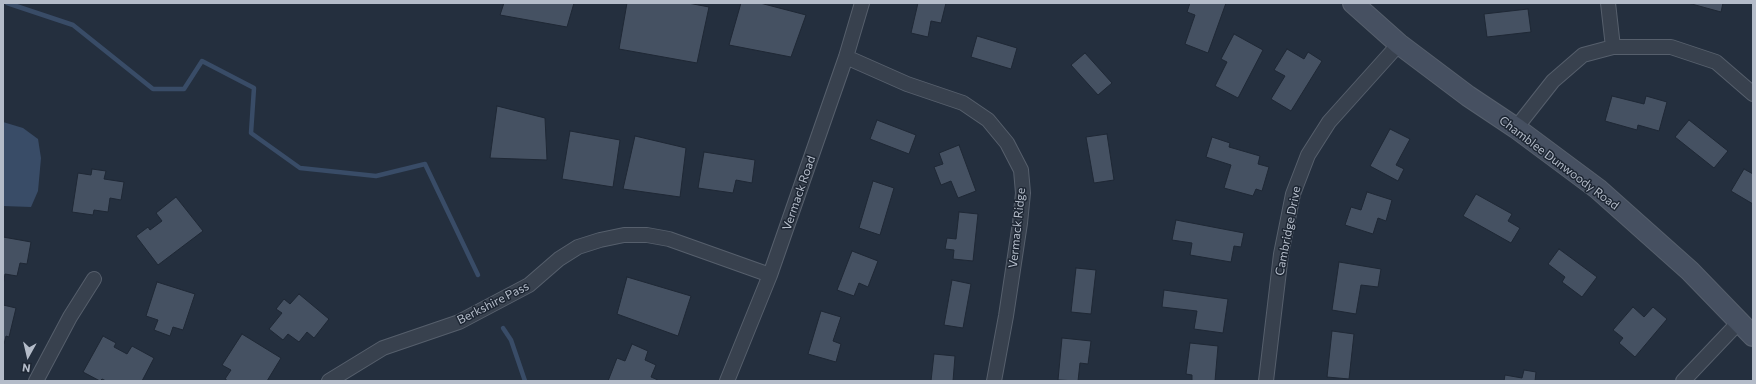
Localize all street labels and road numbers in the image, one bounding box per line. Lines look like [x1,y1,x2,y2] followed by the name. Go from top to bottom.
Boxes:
[1496,113,1622,213] street label: Chamblee Dunwoody Road
[779,154,819,232] street label: Vermack Road
[1272,185,1304,277] street label: Cambridge Drive
[1006,187,1028,269] street label: Vermack Ridge
[455,279,531,327] street label: Berkshire Pass

